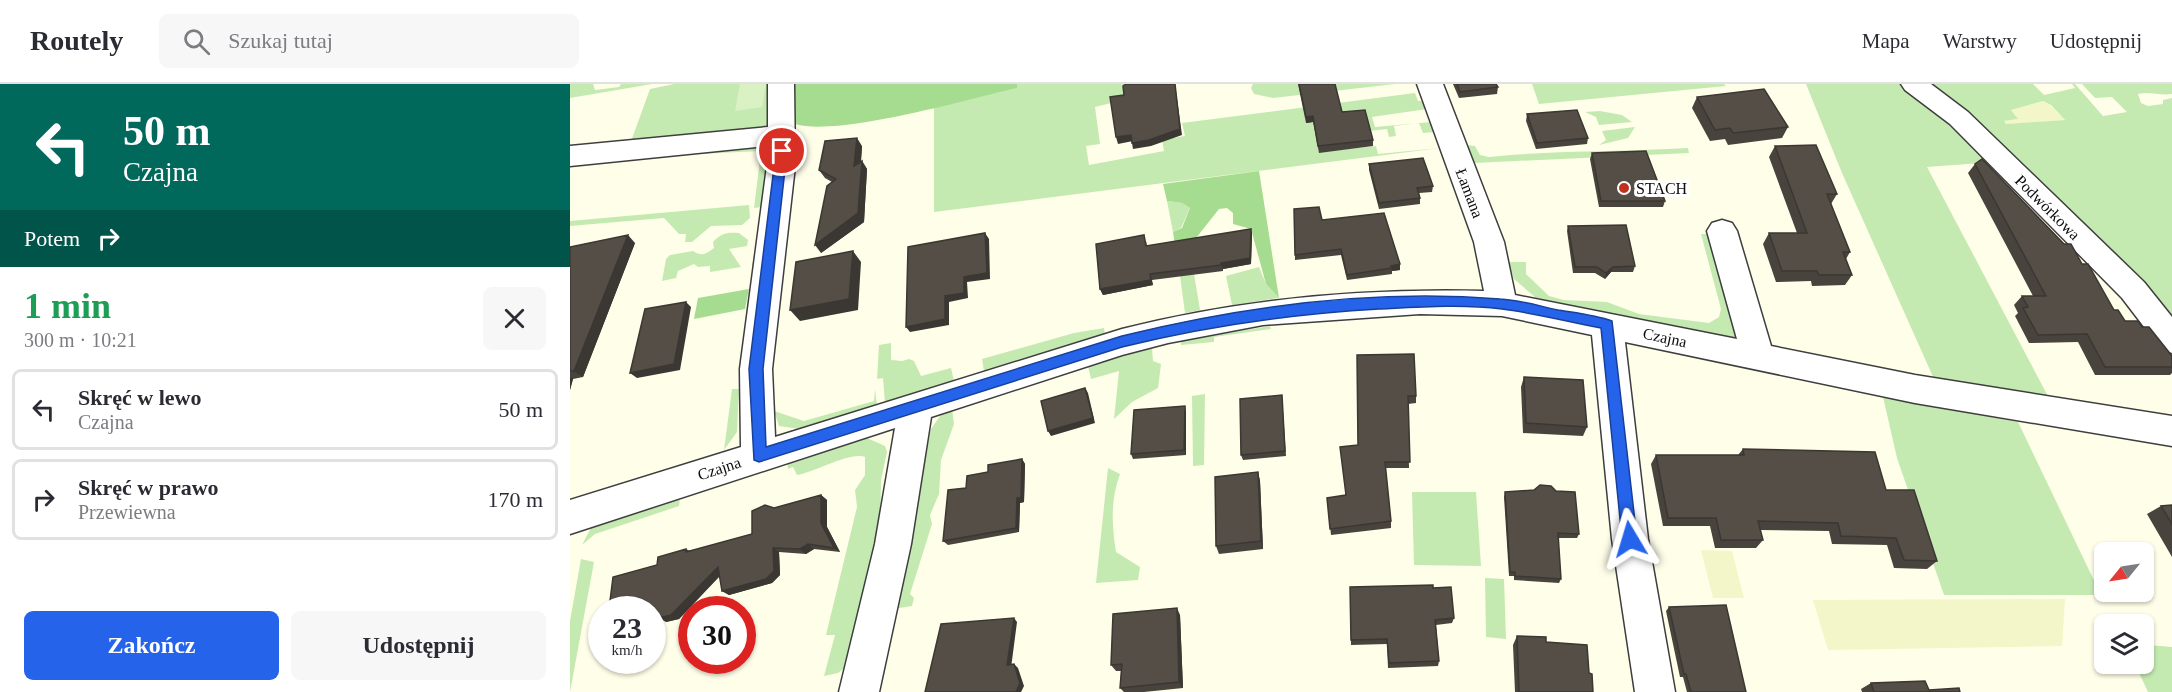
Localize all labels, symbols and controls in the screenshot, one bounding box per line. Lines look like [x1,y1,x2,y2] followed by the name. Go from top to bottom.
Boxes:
[159,14,579,68] search box
[30,25,123,56] text: Routely
[180,25,213,58] icon: search
[228,28,333,53] text: Szukaj tutaj
[1862,29,1910,53] text: Mapa
[1943,29,2017,53] text: Warstwy
[2050,29,2142,53] text: Udostępnij
[24,108,102,186] icon: left
[123,108,211,154] text: 50 m
[756,125,807,176] pin
[765,134,798,167] icon: arrive
[123,157,198,187] text: Czajna
[1452,166,1487,220] street label: Łamana
[2012,171,2084,243] street label: Podwórkowa
[1636,180,1688,197] place label: STACH
[1617,181,1631,195] marker: STACH
[92,222,125,255] icon: right
[24,226,80,251] text: Potem
[24,286,111,326] text: 1 min
[483,287,546,350] button: close
[1641,325,1688,351] street label: Czajna
[24,329,137,351] text: 300 m · 10:21
[78,385,201,410] text: Skręć w lewo
[27,393,60,426] icon: left
[498,397,543,422] text: 50 m
[78,411,134,433] text: Czajna
[695,454,743,484] street label: Czajna
[78,475,219,500] text: Skręć w prawo
[27,483,60,516] icon: right
[487,487,543,512] text: 170 m
[78,501,176,523] text: Przewiewna
[1598,507,1662,571] position arrow
[2094,542,2154,602] north arrow
[2094,542,2154,674] map controls
[678,596,756,674] speed limit sign: 30
[24,611,279,680] button: Zakończ
[291,611,546,680] button: Udostępnij
[612,611,642,644] text: 23
[2094,614,2154,674] button: layers
[612,642,642,658] text: km/h

